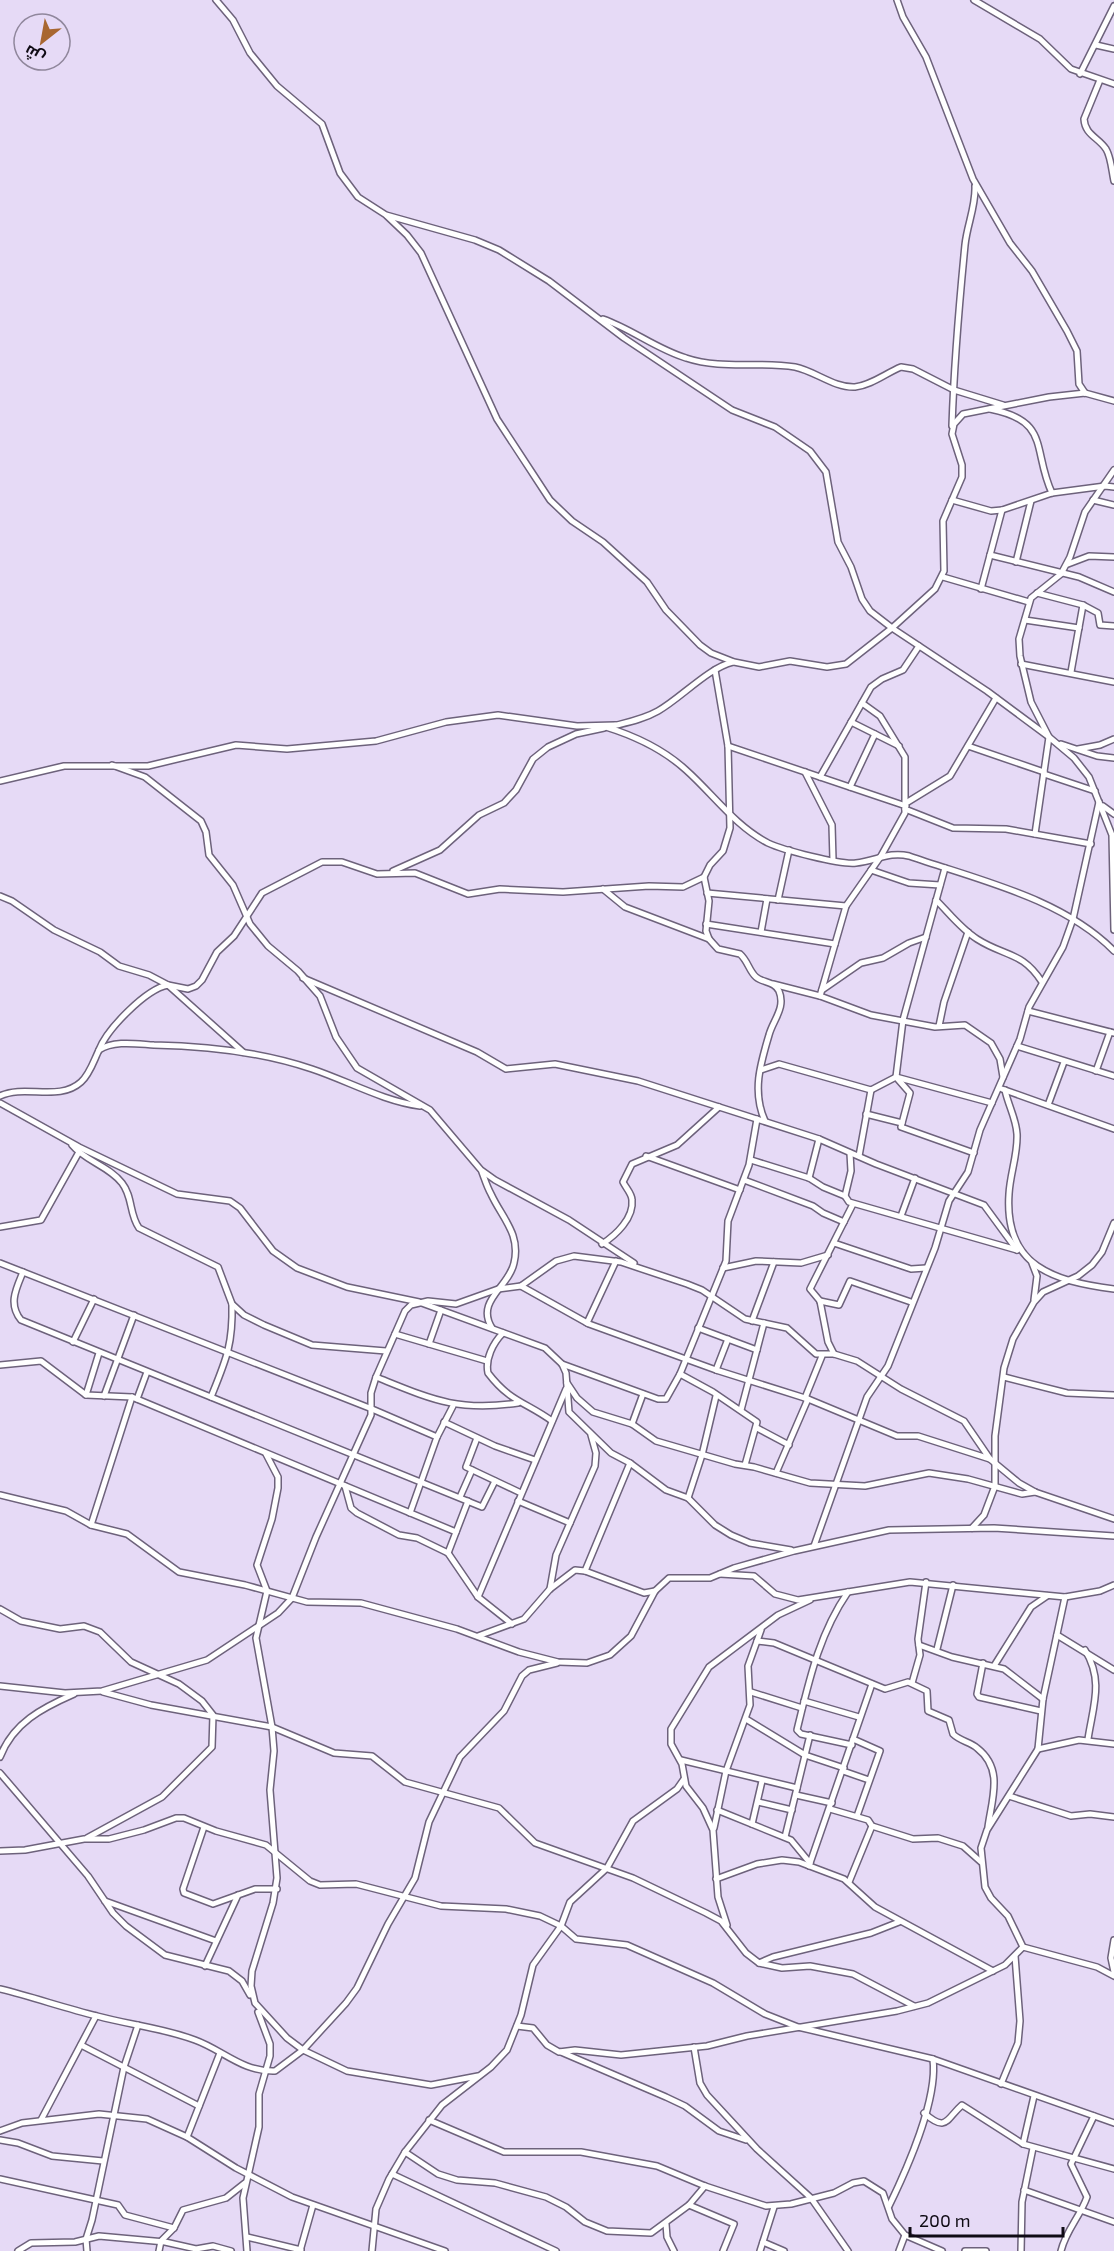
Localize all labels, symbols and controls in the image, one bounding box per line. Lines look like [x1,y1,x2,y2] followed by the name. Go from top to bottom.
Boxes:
[12,12,72,72] north arrow
[20,41,48,69] text: ش
[910,2200,1063,2238] scale bar
[919,2209,971,2231] text: 200 m

